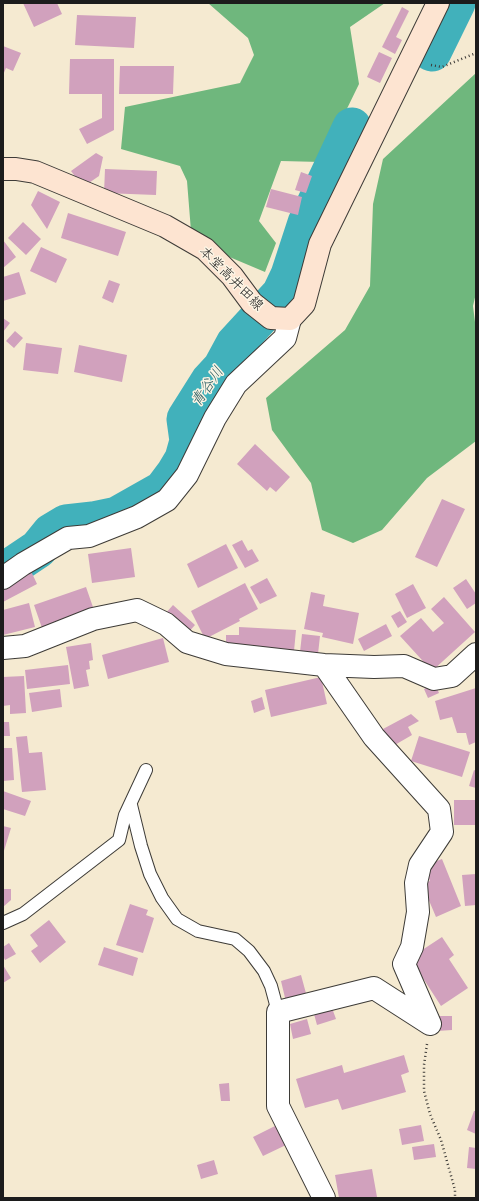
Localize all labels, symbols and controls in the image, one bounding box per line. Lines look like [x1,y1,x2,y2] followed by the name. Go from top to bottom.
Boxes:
[195,243,267,315] street label: 本堂高井田線
[188,363,228,411] water label: 青谷川

